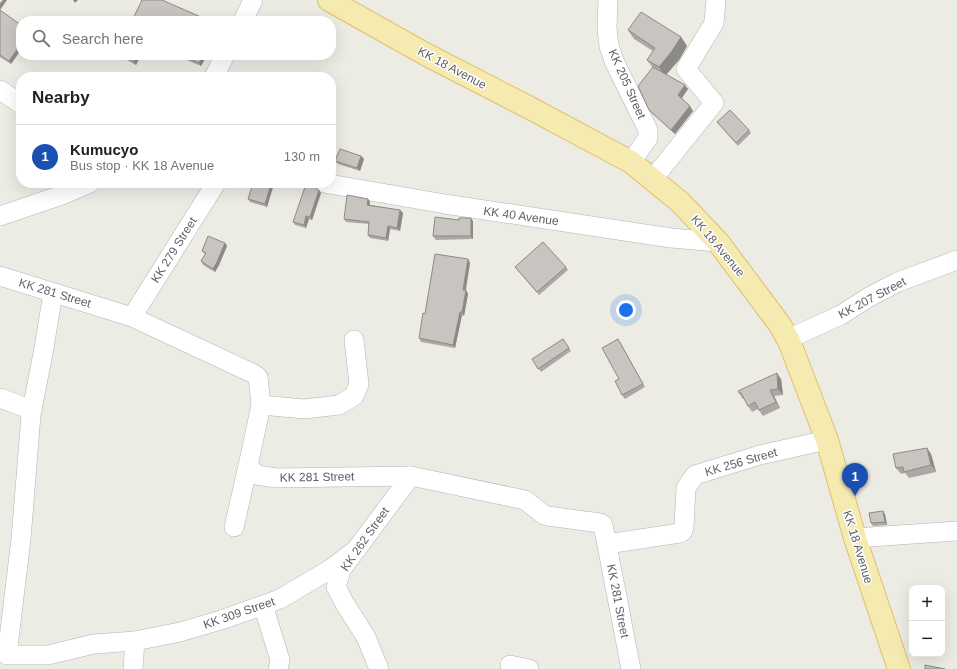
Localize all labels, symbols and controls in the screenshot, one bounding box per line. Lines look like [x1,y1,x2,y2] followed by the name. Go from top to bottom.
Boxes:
[16,16,336,60] search box
[30,27,52,49] icon: search
[62,30,144,47] text: Search here
[415,44,489,92] street label: KK 18 Avenue
[605,47,649,122] street label: KK 205 Street
[32,88,90,107] text: Nearby
[70,141,138,158] text: Kumucyo
[41,149,49,164] text: 1
[284,149,320,164] text: 130 m
[70,158,214,173] text: Bus stop · KK 18 Avenue
[482,204,560,228] street label: KK 40 Avenue
[688,212,748,280] street label: KK 18 Avenue
[148,214,200,285] street label: KK 279 Street
[836,274,909,322] street label: KK 207 Street
[17,275,93,311] street label: KK 281 Street
[616,300,636,320] your location
[703,445,779,479] street label: KK 256 Street
[842,463,868,496] pin: 1
[280,469,355,485] street label: KK 281 Street
[338,504,393,574] street label: KK 262 Street
[840,509,876,586] street label: KK 18 Avenue
[604,563,632,640] street label: KK 281 Street
[909,585,945,657] map controls
[909,585,945,621] button: +
[201,594,277,632] street label: KK 309 Street
[909,621,945,657] button: −

